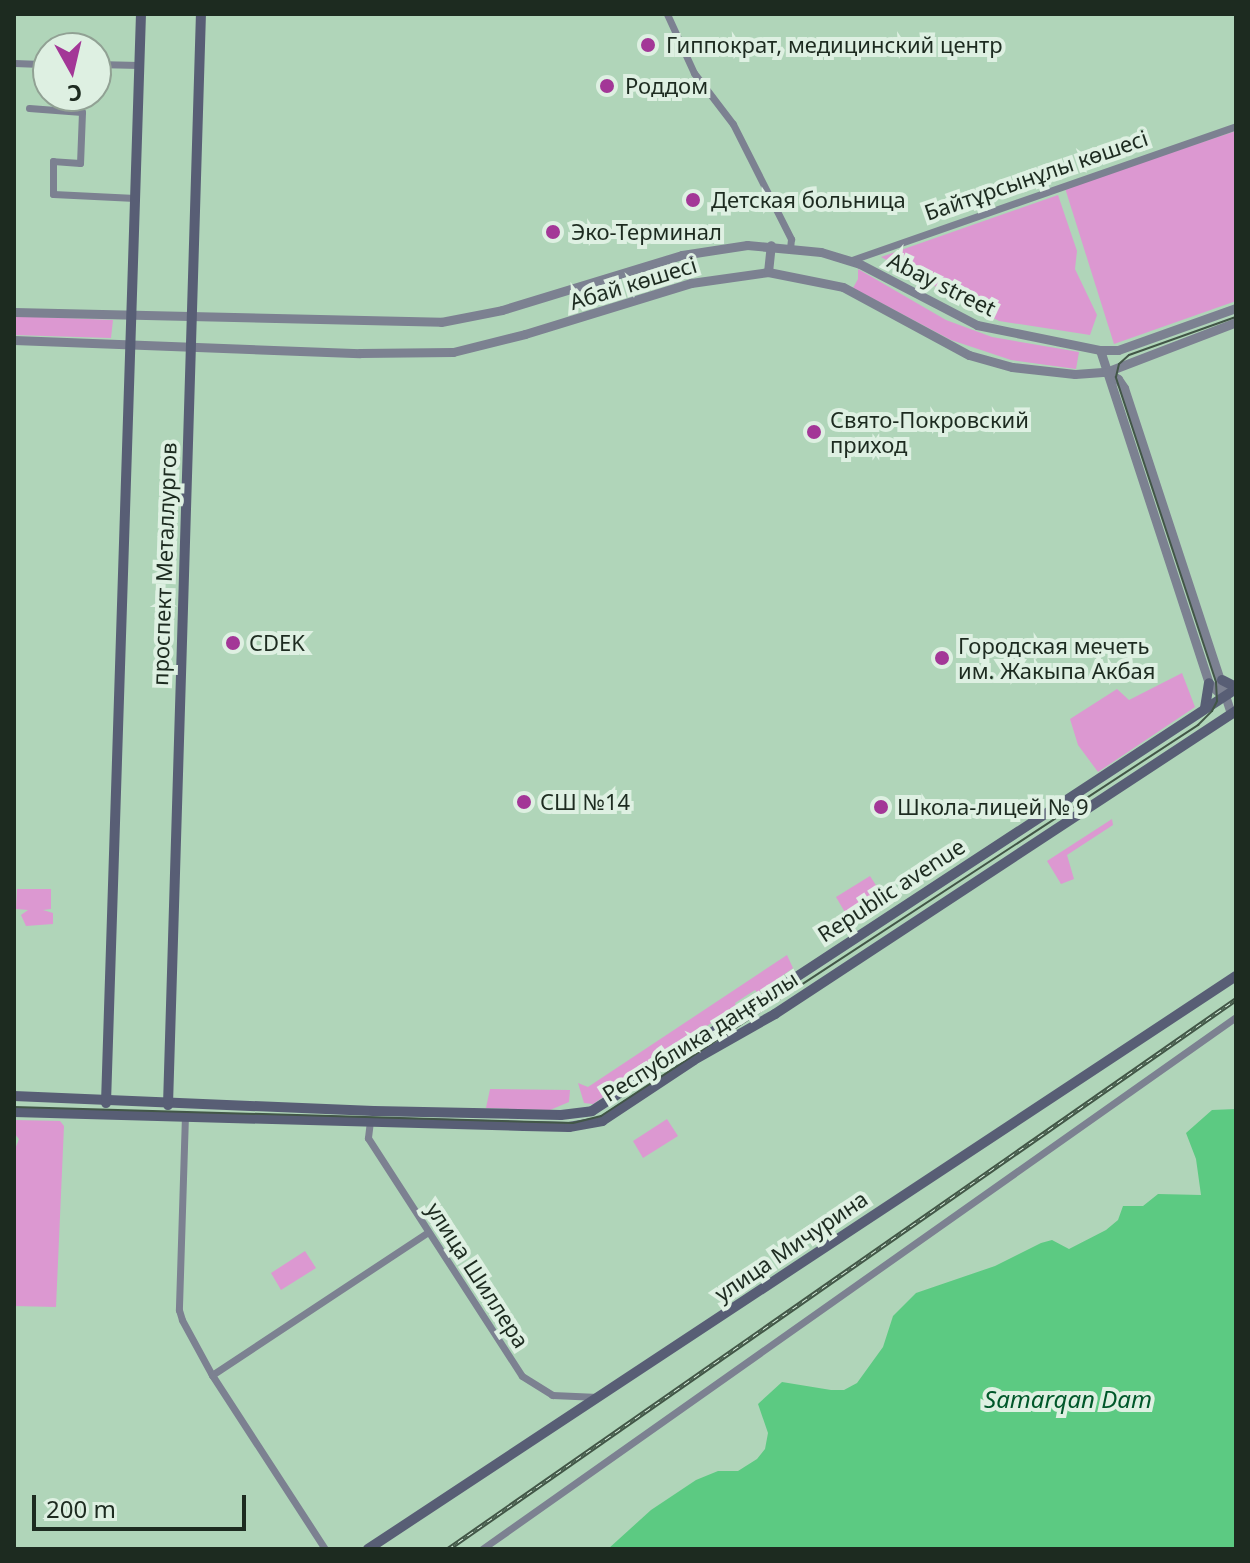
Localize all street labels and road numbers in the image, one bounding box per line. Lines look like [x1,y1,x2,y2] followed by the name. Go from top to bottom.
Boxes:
[921,124,1151,226] street label: Байтұрсынұлы көшесі
[884,247,1000,321] street label: Abay street
[566,251,700,315] street label: Абай көшесі
[147,442,181,686] street label: проспект Металлургов
[813,833,969,947] street label: Republic avenue
[597,965,803,1107] street label: Республика даңғылы
[710,1185,872,1307] street label: улица Мичурина
[421,1197,535,1353] street label: улица Шиллера

